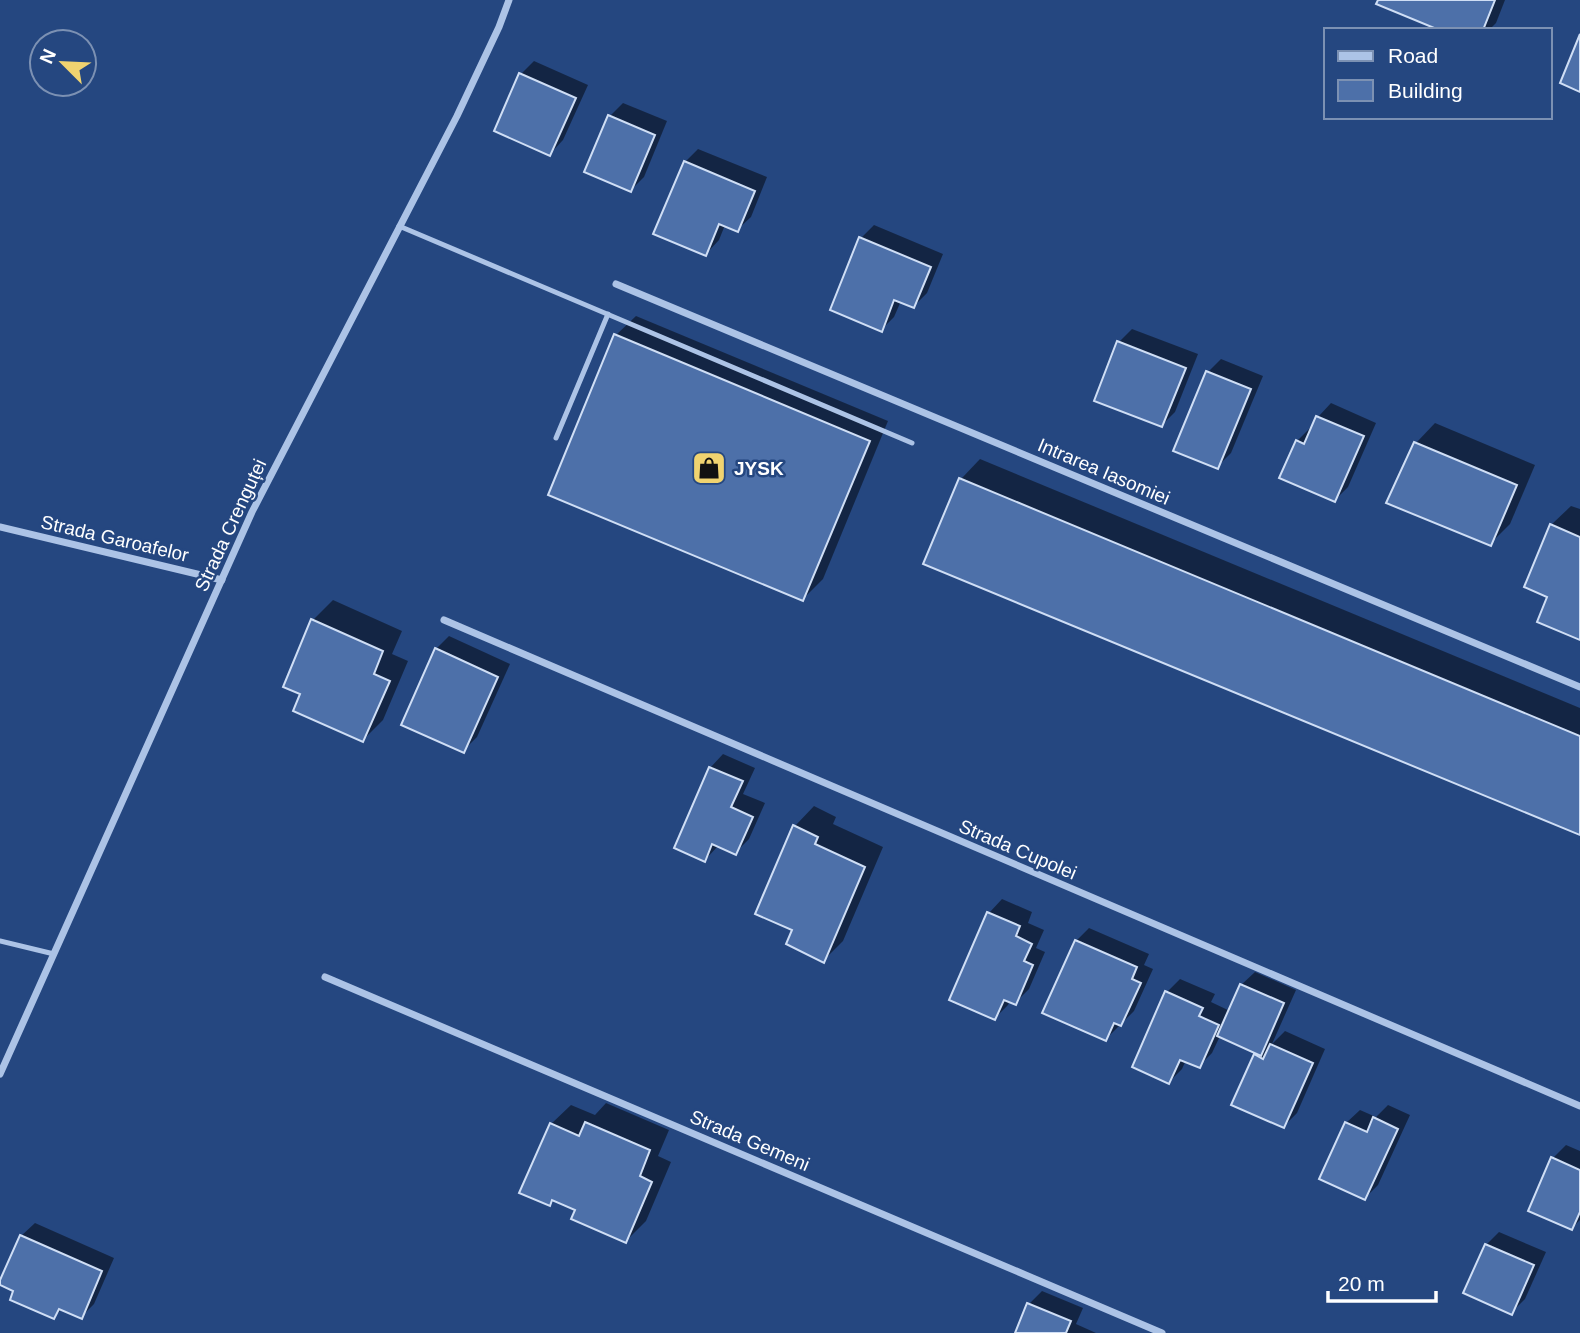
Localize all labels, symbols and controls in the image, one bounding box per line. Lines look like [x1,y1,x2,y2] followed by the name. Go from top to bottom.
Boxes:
[28,28,98,98] north arrow
[1324,28,1552,119] legend
[1388,44,1438,67] text: Road
[36,46,60,67] text: N
[1388,79,1463,102] text: Building
[1035,434,1173,509] street label: Intrarea Iasomiei
[690,449,728,487] shop icon: JYSK
[191,456,270,595] street label: Strada Crenguței
[734,458,784,479] place label: JYSK
[39,511,191,566] street label: Strada Garoafelor
[956,815,1080,884] street label: Strada Cupolei
[687,1106,813,1175] street label: Strada Gemeni
[1328,1260,1436,1304] scale bar
[1338,1272,1385,1295] text: 20 m

